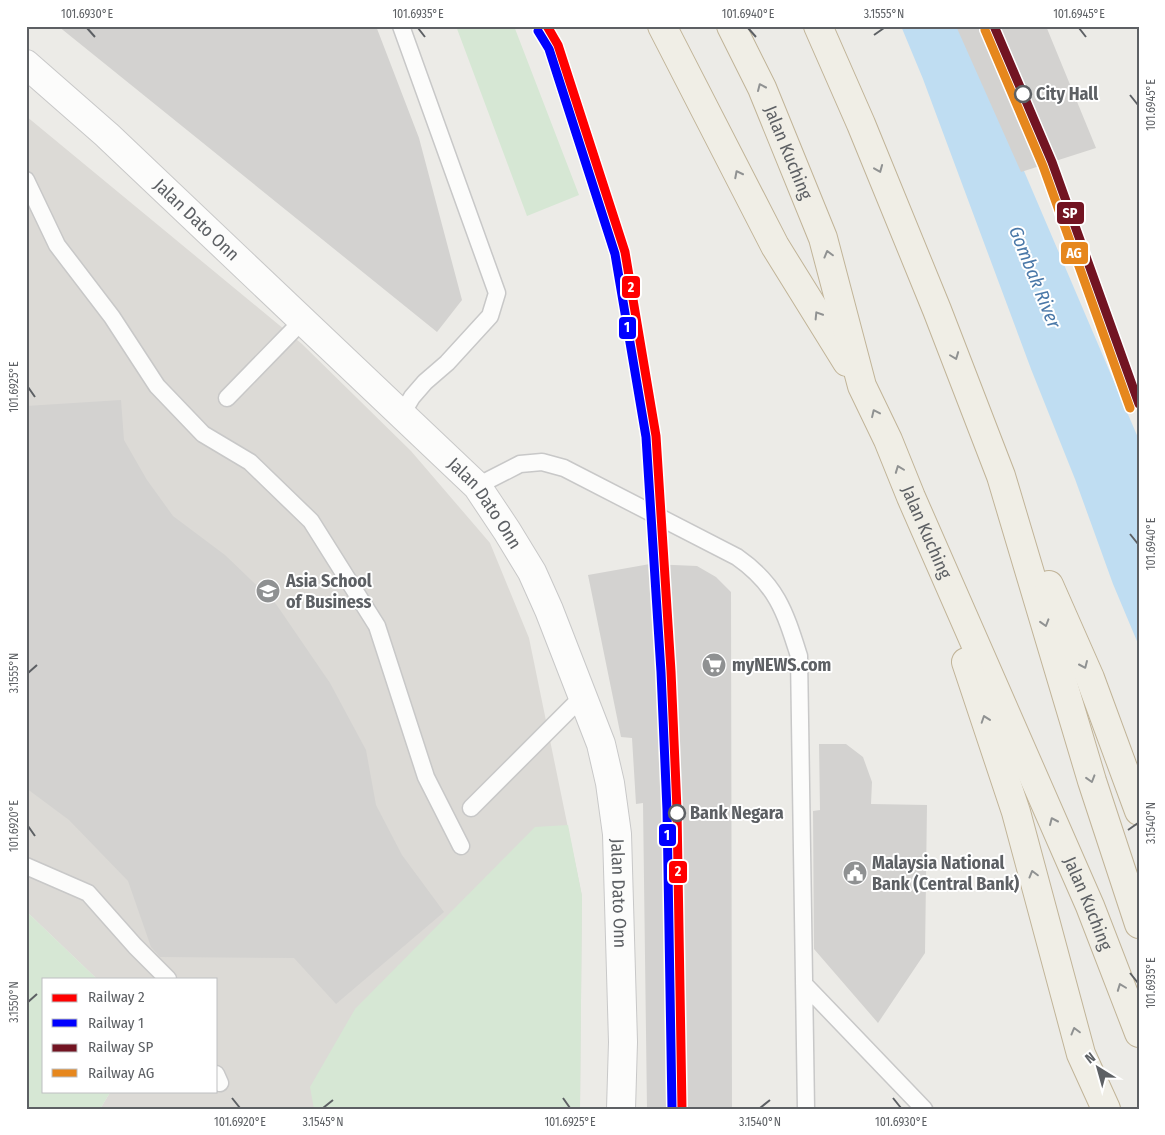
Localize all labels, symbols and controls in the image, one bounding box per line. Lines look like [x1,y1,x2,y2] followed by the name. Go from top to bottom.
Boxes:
[61,7,113,21] text: 101.6930°E
[392,7,444,21] text: 101.6935°E
[722,7,775,21] text: 101.6940°E
[864,7,904,21] text: 3.1555°N
[1053,7,1105,21] text: 101.6945°E
[1144,79,1158,131] text: 101.6945°E
[757,83,768,92] one-way arrow
[1036,83,1098,105] place label: City Hall
[1014,85,1032,103] marker: City Hall
[759,102,817,203] street label: Jalan Kuching
[873,164,884,173] one-way arrow
[734,170,744,179] one-way arrow
[149,174,244,266] street label: Jalan Dato Onn
[1056,201,1085,225] line badge: SP
[1063,205,1078,222] text: SP
[1004,223,1066,333] water label: Gombak River
[1060,241,1089,265] line badge: AG
[1065,245,1082,262] text: AG
[823,250,834,259] one-way arrow
[621,275,641,299] line badge: 2
[627,279,635,296] text: 2
[815,311,825,320] one-way arrow
[618,316,637,340] line badge: 1
[624,319,630,336] text: 1
[948,351,959,360] one-way arrow
[7,361,21,413] text: 101.6925°E
[871,409,882,418] one-way arrow
[443,453,526,553] street label: Jalan Dato Onn
[895,465,906,474] one-way arrow
[897,482,957,582] street label: Jalan Kuching
[1144,517,1158,570] text: 101.6940°E
[285,570,372,613] place label: Asia School of Business
[255,578,281,604] school or university icon: Asia School of Business
[1040,618,1050,627] one-way arrow
[701,652,727,678] supermarket icon: myNEWS.com
[7,653,21,693] text: 3.1555°N
[732,654,831,676] place label: myNEWS.com
[1077,660,1088,669] one-way arrow
[981,715,991,724] one-way arrow
[1086,774,1096,782] one-way arrow
[7,800,21,852] text: 101.6920°E
[690,802,784,824] place label: Bank Negara
[1144,802,1158,844] text: 3.1540°N
[668,804,686,822] marker: Bank Negara
[1048,817,1059,826] one-way arrow
[658,823,677,847] line badge: 1
[664,827,670,844] text: 1
[606,838,631,948] street label: Jalan Dato Onn
[872,852,1020,895] place label: Malaysia National Bank (Central Bank)
[1059,853,1117,954] street label: Jalan Kuching
[668,860,688,884] line badge: 2
[842,860,868,886] public building icon: Malaysia National Bank (Central Bank)
[674,863,682,880] text: 2
[1028,871,1038,879] one-way arrow
[1144,957,1158,1009] text: 101.6935°E
[42,978,218,1092] legend
[7,981,21,1023] text: 3.1550°N
[1117,984,1127,992] one-way arrow
[88,988,145,1006] text: Railway 2
[88,1014,144,1032] text: Railway 1
[1070,1027,1081,1035] one-way arrow
[88,1038,154,1056] text: Railway SP
[1072,1042,1122,1092] north arrow
[1082,1049,1099,1067] text: N
[88,1064,154,1082] text: Railway AG
[214,1115,266,1129] text: 101.6920°E
[303,1115,343,1129] text: 3.1545°N
[544,1115,596,1129] text: 101.6925°E
[739,1115,781,1129] text: 3.1540°N
[875,1115,927,1129] text: 101.6930°E

